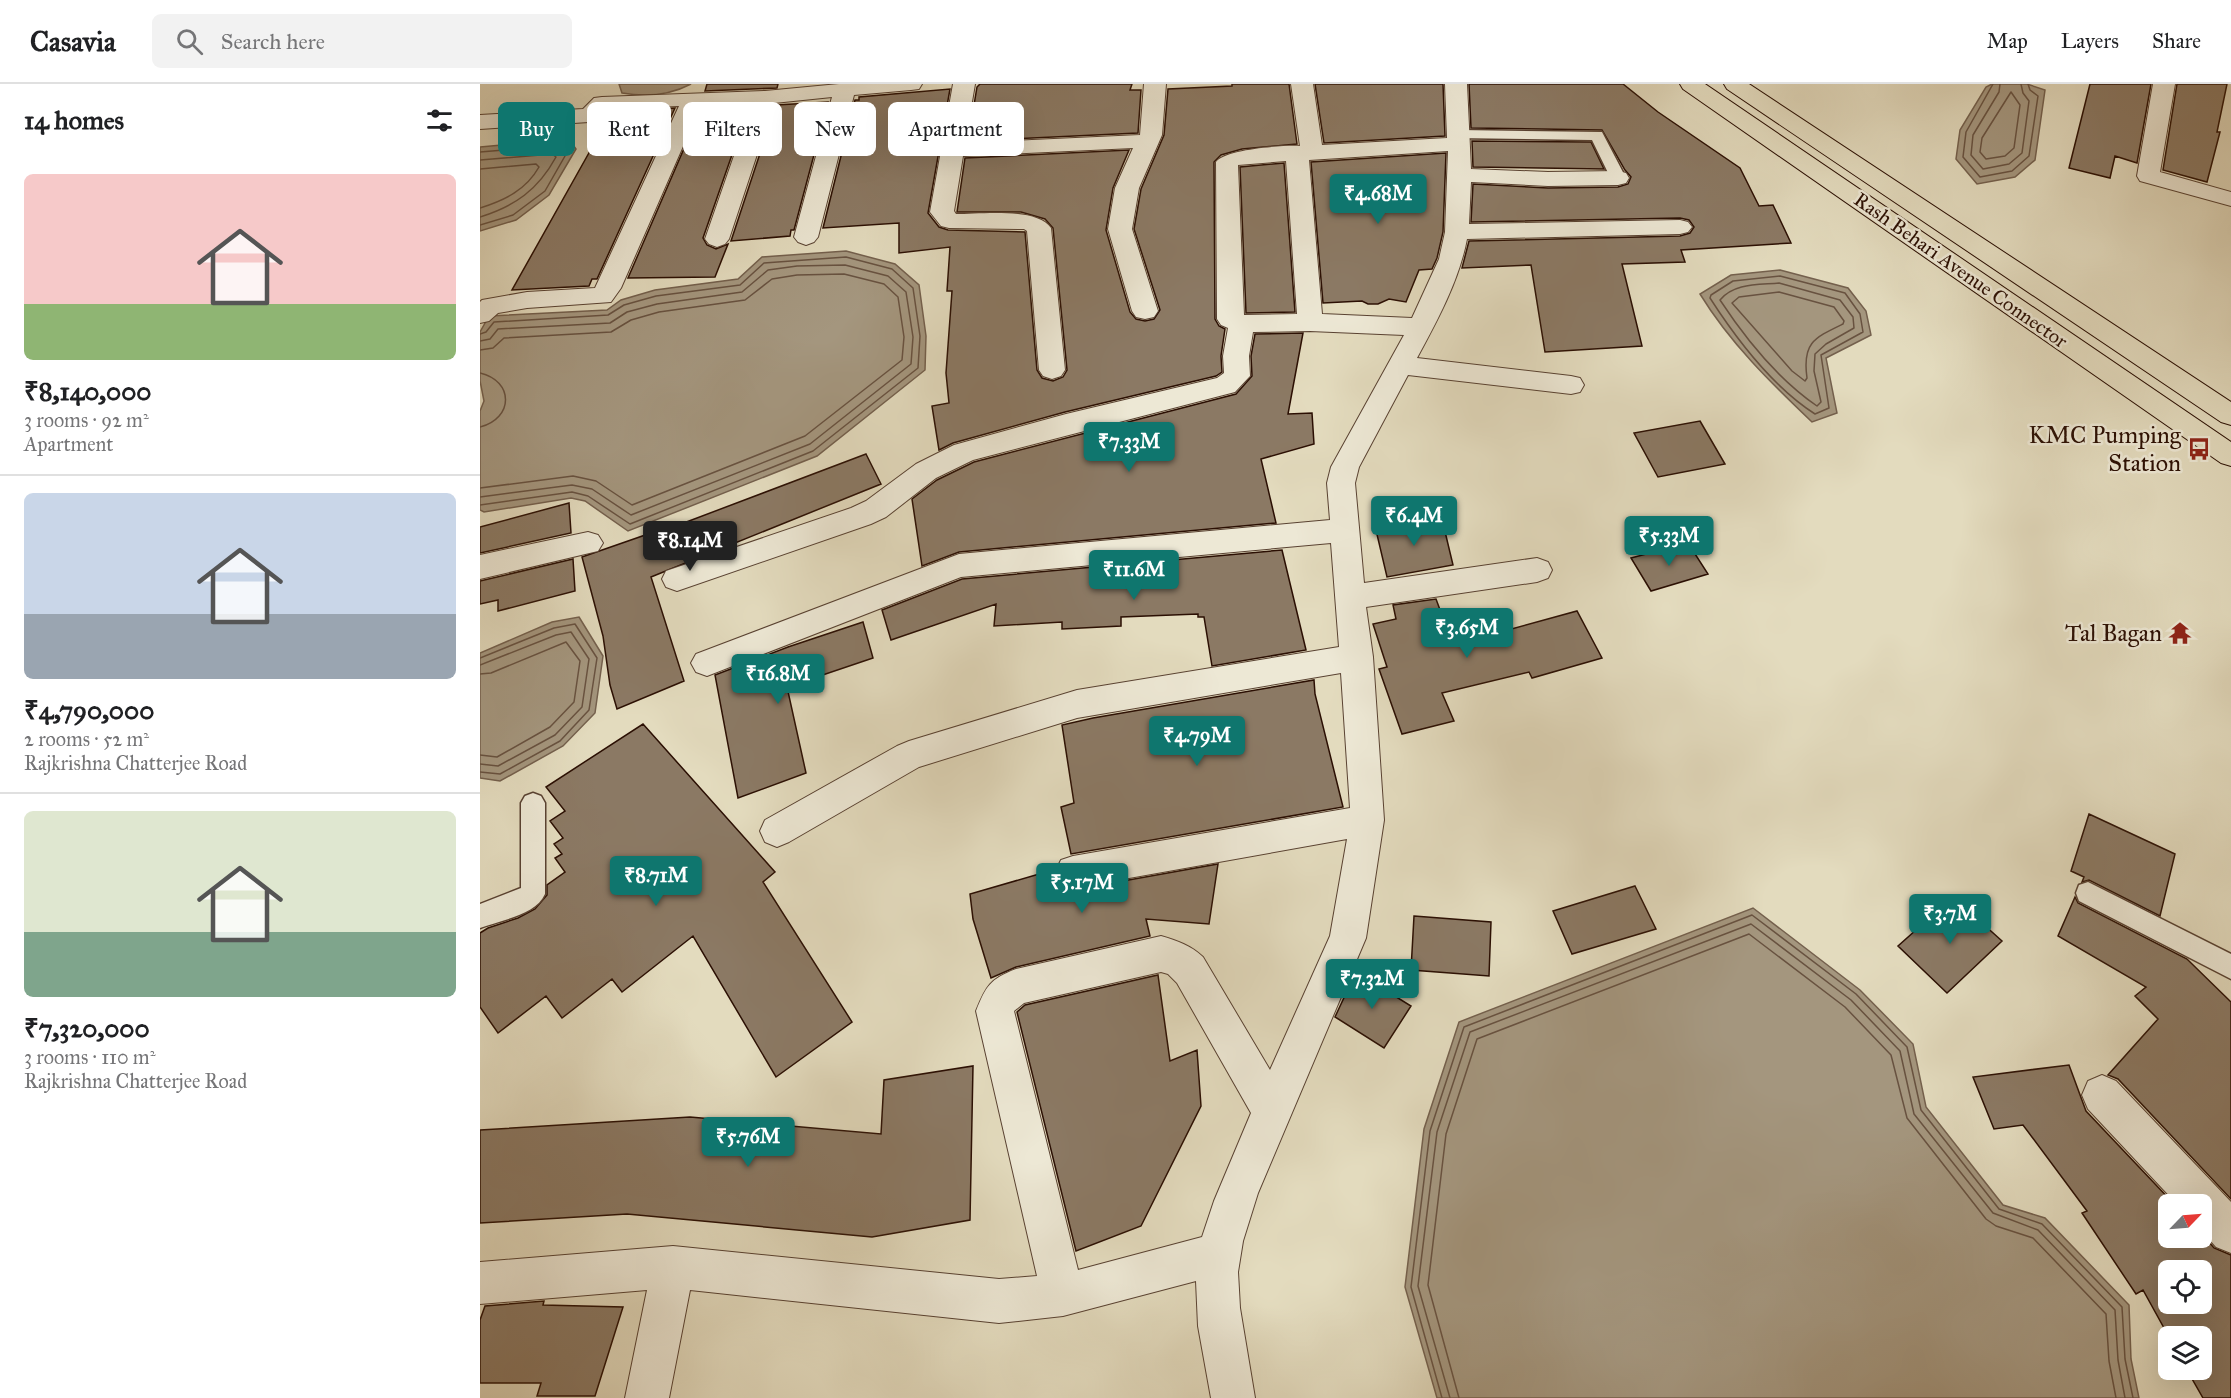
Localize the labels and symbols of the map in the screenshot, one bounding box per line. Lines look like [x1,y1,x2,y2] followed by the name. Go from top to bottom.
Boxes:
[1329,174,1427,225] pin: ₹4.68M
[1850,187,2073,353] street label: Rash Behari Avenue Connector
[2029,420,2182,478] place label: KMC Pumping Station
[1080,422,1178,473] pin: ₹7.33M
[2186,436,2212,462] bus stop icon: KMC Pumping Station
[1372,496,1456,547] pin: ₹6.4M
[1620,516,1718,567] pin: ₹5.33M
[641,521,739,572] pin: ₹8.14M
[1085,550,1183,601] pin: ₹11.6M
[1418,608,1516,659] pin: ₹3.65M
[2065,618,2162,648] place label: Tal Bagan
[2167,620,2193,646] temple icon: Tal Bagan
[729,654,827,705] pin: ₹16.8M
[1148,716,1246,767] pin: ₹4.79M
[607,856,705,907] pin: ₹8.71M
[1033,863,1131,914] pin: ₹5.17M
[1908,894,1992,945] pin: ₹3.7M
[1323,959,1421,1010] pin: ₹7.32M
[699,1117,797,1168] pin: ₹5.76M
[2158,1194,2212,1248] north arrow

